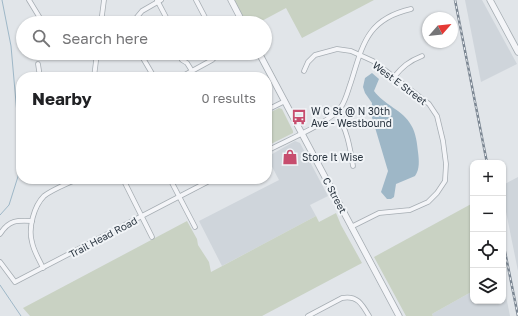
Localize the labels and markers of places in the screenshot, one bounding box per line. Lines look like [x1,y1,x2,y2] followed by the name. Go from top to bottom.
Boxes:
[311,105,392,129] place label: W C St @ N 30th Ave - Westbound
[290,108,308,126] bus stop icon: W C St @ N 30th Ave - Westbound
[281,148,299,166] shop icon: Store It Wise
[302,151,364,163] place label: Store It Wise

